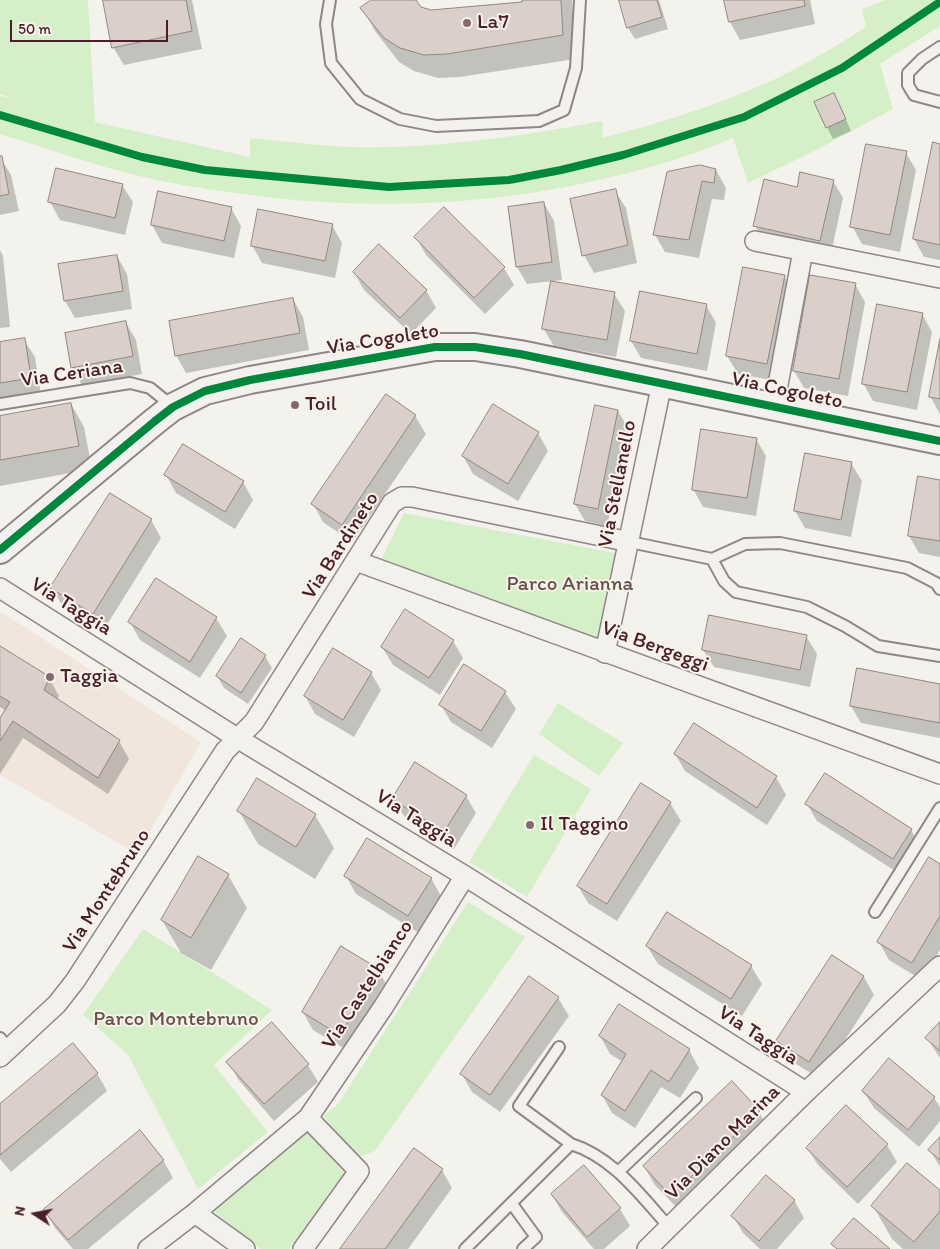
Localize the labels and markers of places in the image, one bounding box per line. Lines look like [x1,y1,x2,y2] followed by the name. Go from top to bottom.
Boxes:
[477,10,509,36] place label: La7
[461,17,473,29] marker: La7
[305,392,337,418] place label: Toil
[289,399,301,411] marker: Toil
[60,664,118,690] place label: Taggia
[44,671,56,683] marker: Taggia
[540,812,629,838] place label: Il Taggino
[524,819,536,831] marker: Il Taggino

